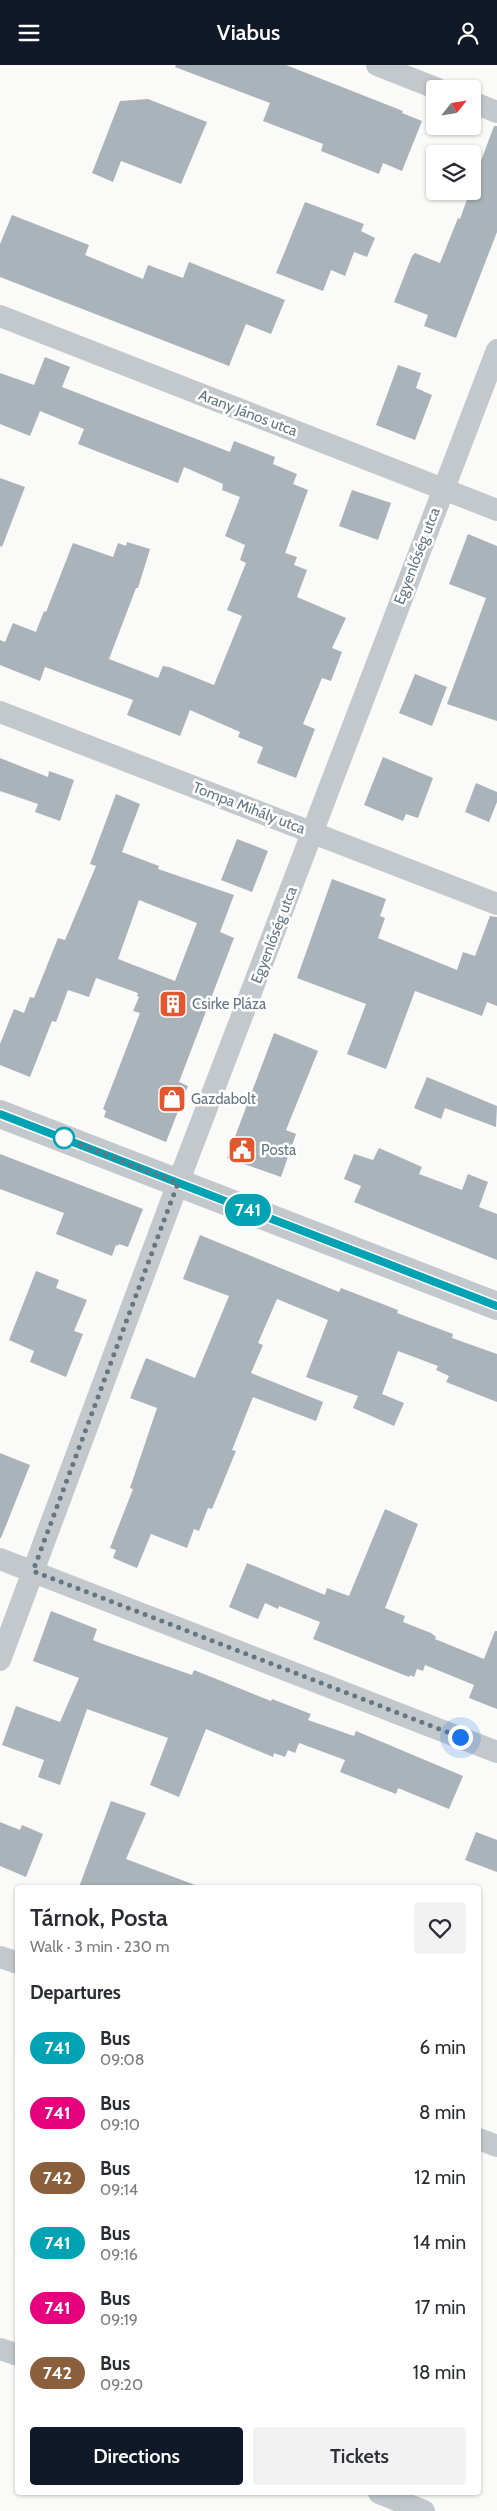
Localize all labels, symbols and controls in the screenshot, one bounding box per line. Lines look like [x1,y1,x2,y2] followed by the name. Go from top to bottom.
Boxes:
[15,19,43,47] icon: menu
[217,19,280,46] text: Viabus
[454,19,482,47] icon: person
[426,80,481,135] north arrow
[426,80,481,200] map controls
[426,145,481,200] button: layers
[196,386,301,440] street label: Arany János utca
[390,504,444,607] street label: Egyenlőség utca
[190,778,308,838] street label: Tompa Mihály utca
[247,883,301,986] street label: Egyenlőség utca
[158,989,188,1019] building icon: Csirke Pláza
[192,995,267,1013] place label: Csirke Pláza
[157,1084,187,1114] shop icon: Gazdabolt
[191,1090,256,1108] place label: Gazdabolt
[53,1127,75,1149] unlabelled marker
[227,1135,257,1165] public building icon: Posta
[261,1141,297,1159] place label: Posta
[219,1194,277,1226] line badge: 741
[235,1199,261,1221] text: 741
[448,1725,473,1750] your location
[414,1902,466,1954] button: heart
[30,1903,168,1932] text: Tárnok, Posta
[30,1937,170,1956] text: Walk · 3 min · 230 m
[30,1981,121,2004] text: Departures
[100,2027,130,2050] text: Bus
[420,2036,466,2059] text: 6 min
[44,2037,71,2059] text: 741
[100,2050,144,2069] text: 09:08
[100,2092,130,2115] text: Bus
[419,2101,466,2124] text: 8 min
[44,2102,71,2124] text: 741
[100,2115,140,2134] text: 09:10
[100,2157,130,2180] text: Bus
[414,2166,466,2189] text: 12 min
[43,2167,72,2189] text: 742
[100,2180,138,2199] text: 09:14
[100,2222,130,2245] text: Bus
[413,2231,466,2254] text: 14 min
[44,2232,71,2254] text: 741
[100,2245,138,2264] text: 09:16
[100,2287,130,2310] text: Bus
[415,2296,466,2319] text: 17 min
[44,2297,71,2319] text: 741
[100,2310,138,2329] text: 09:19
[100,2352,130,2375] text: Bus
[413,2361,466,2384] text: 18 min
[43,2362,72,2384] text: 742
[100,2375,143,2394] text: 09:20
[30,2427,243,2485] button: Directions
[253,2427,466,2485] button: Tickets

